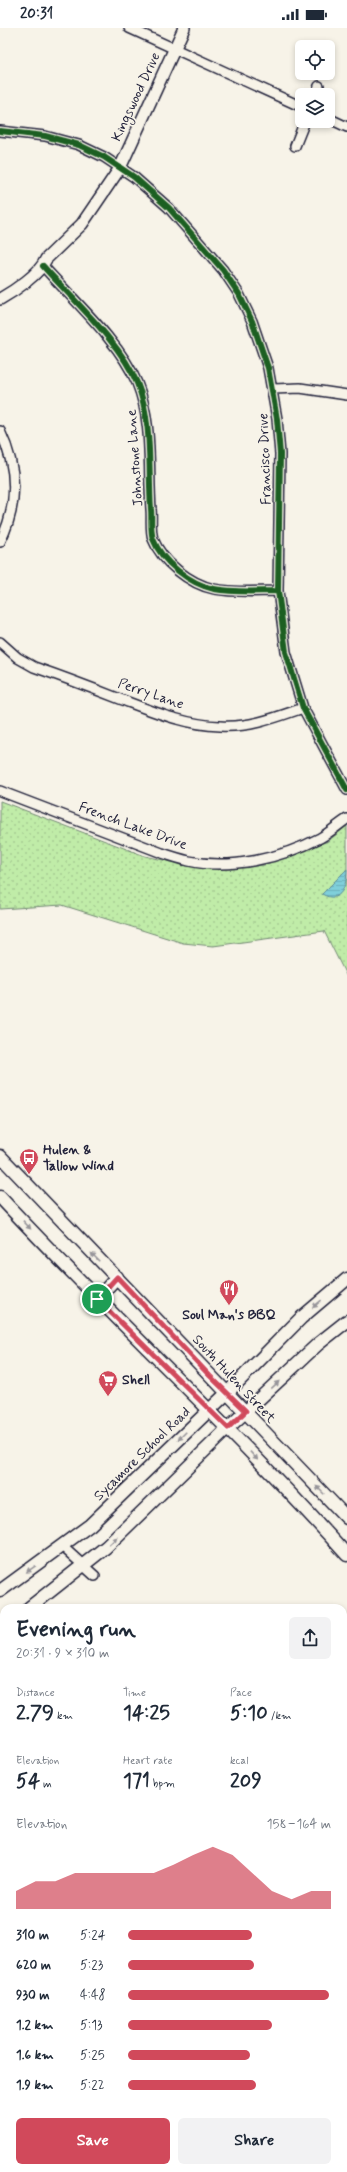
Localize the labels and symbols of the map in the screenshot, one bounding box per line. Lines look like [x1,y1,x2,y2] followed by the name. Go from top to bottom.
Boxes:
[108,50,165,145] street label: Kingswood Drive
[123,409,147,507] street label: Johnstone Lane
[254,413,276,505] street label: Francisco Drive
[116,674,186,714] street label: Perry Lane
[76,798,190,854] street label: French Lake Drive
[43,1141,114,1175] place label: Hulen & Tallow Wind
[18,1147,40,1175] bus stop icon: Hulen & Tallow Wind
[22,1220,31,1231] one-way arrow
[90,1252,100,1261] one-way arrow
[218,1278,240,1306] restaurant icon: Soul Man's BBQ
[80,1282,114,1316] pin
[312,1299,323,1308] one-way arrow
[182,1306,276,1324] place label: Soul Man's BBQ
[188,1331,280,1428] street label: South Hulen Street
[97,1369,119,1397] supermarket icon: Shell
[122,1371,150,1389] place label: Shell
[270,1380,280,1389] one-way arrow
[90,1403,194,1505] street label: Sycamore School Road
[177,1431,187,1441] one-way arrow
[249,1451,259,1461] one-way arrow
[315,1485,325,1495] one-way arrow
[108,1536,118,1546] one-way arrow
[26,1565,37,1573] one-way arrow

